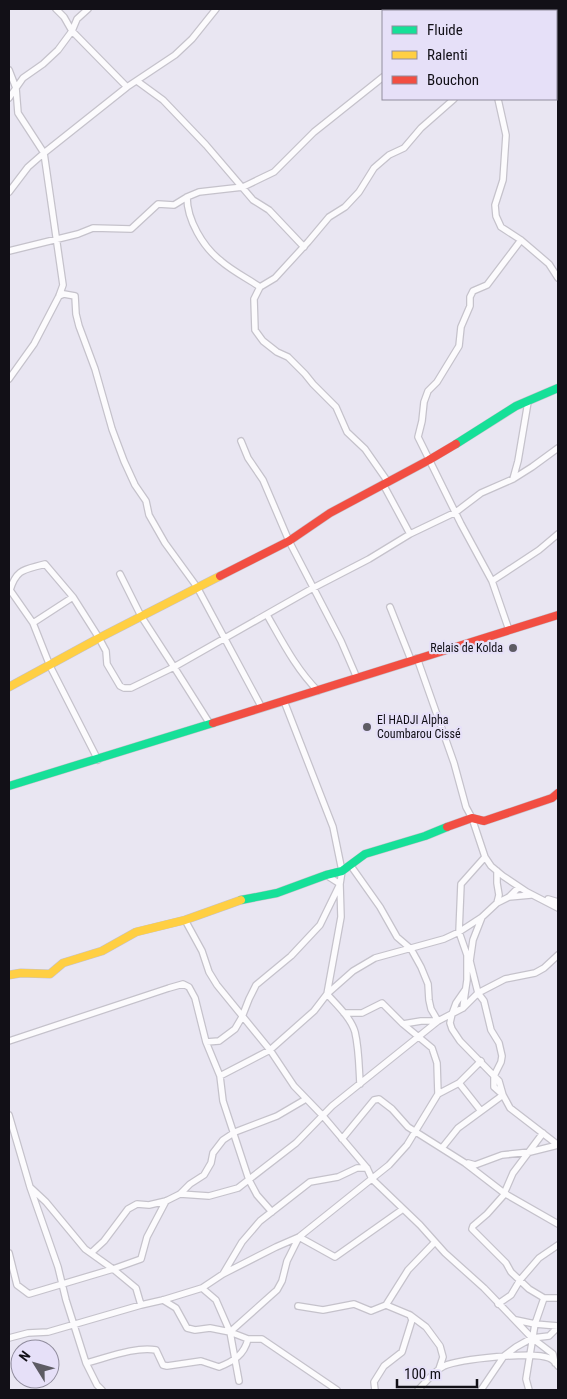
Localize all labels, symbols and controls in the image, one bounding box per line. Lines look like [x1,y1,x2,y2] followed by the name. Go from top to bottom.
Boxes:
[382,10,557,100] legend
[427,21,463,39] text: Fluide
[427,46,468,64] text: Ralenti
[427,71,479,89] text: Bouchon
[430,641,503,655] place label: Relais de Kolda
[507,642,519,654] marker: Relais de Kolda
[377,713,461,741] place label: El HADJI Alpha Coumbarou Cissé
[361,721,373,733] marker: El HADJI Alpha Coumbarou Cissé
[10,1339,60,1389] north arrow
[16,1348,34,1364] text: N
[397,1356,477,1388] scale bar
[404,1365,441,1383] text: 100 m

